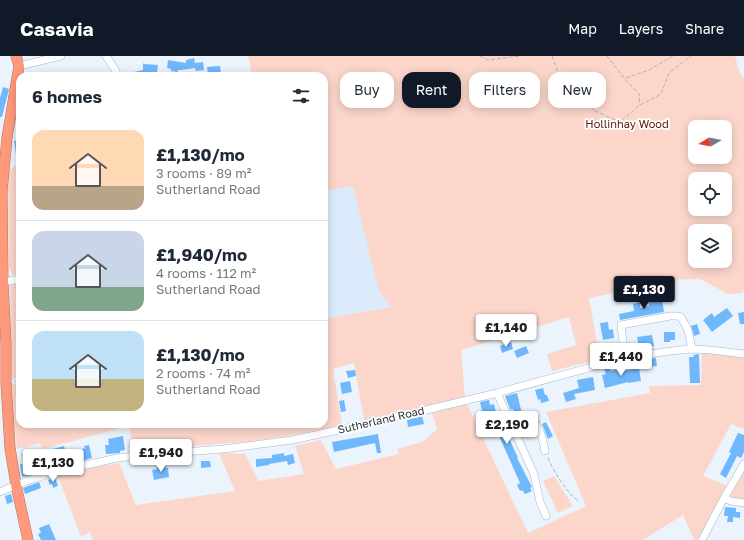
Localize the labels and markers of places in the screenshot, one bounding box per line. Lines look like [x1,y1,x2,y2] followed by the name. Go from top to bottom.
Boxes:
[611,276,677,310] pin: £1,130
[473,314,539,348] pin: £1,140
[588,343,654,377] pin: £1,440
[474,411,540,445] pin: £2,190
[128,439,194,473] pin: £1,940
[20,449,86,483] pin: £1,130

